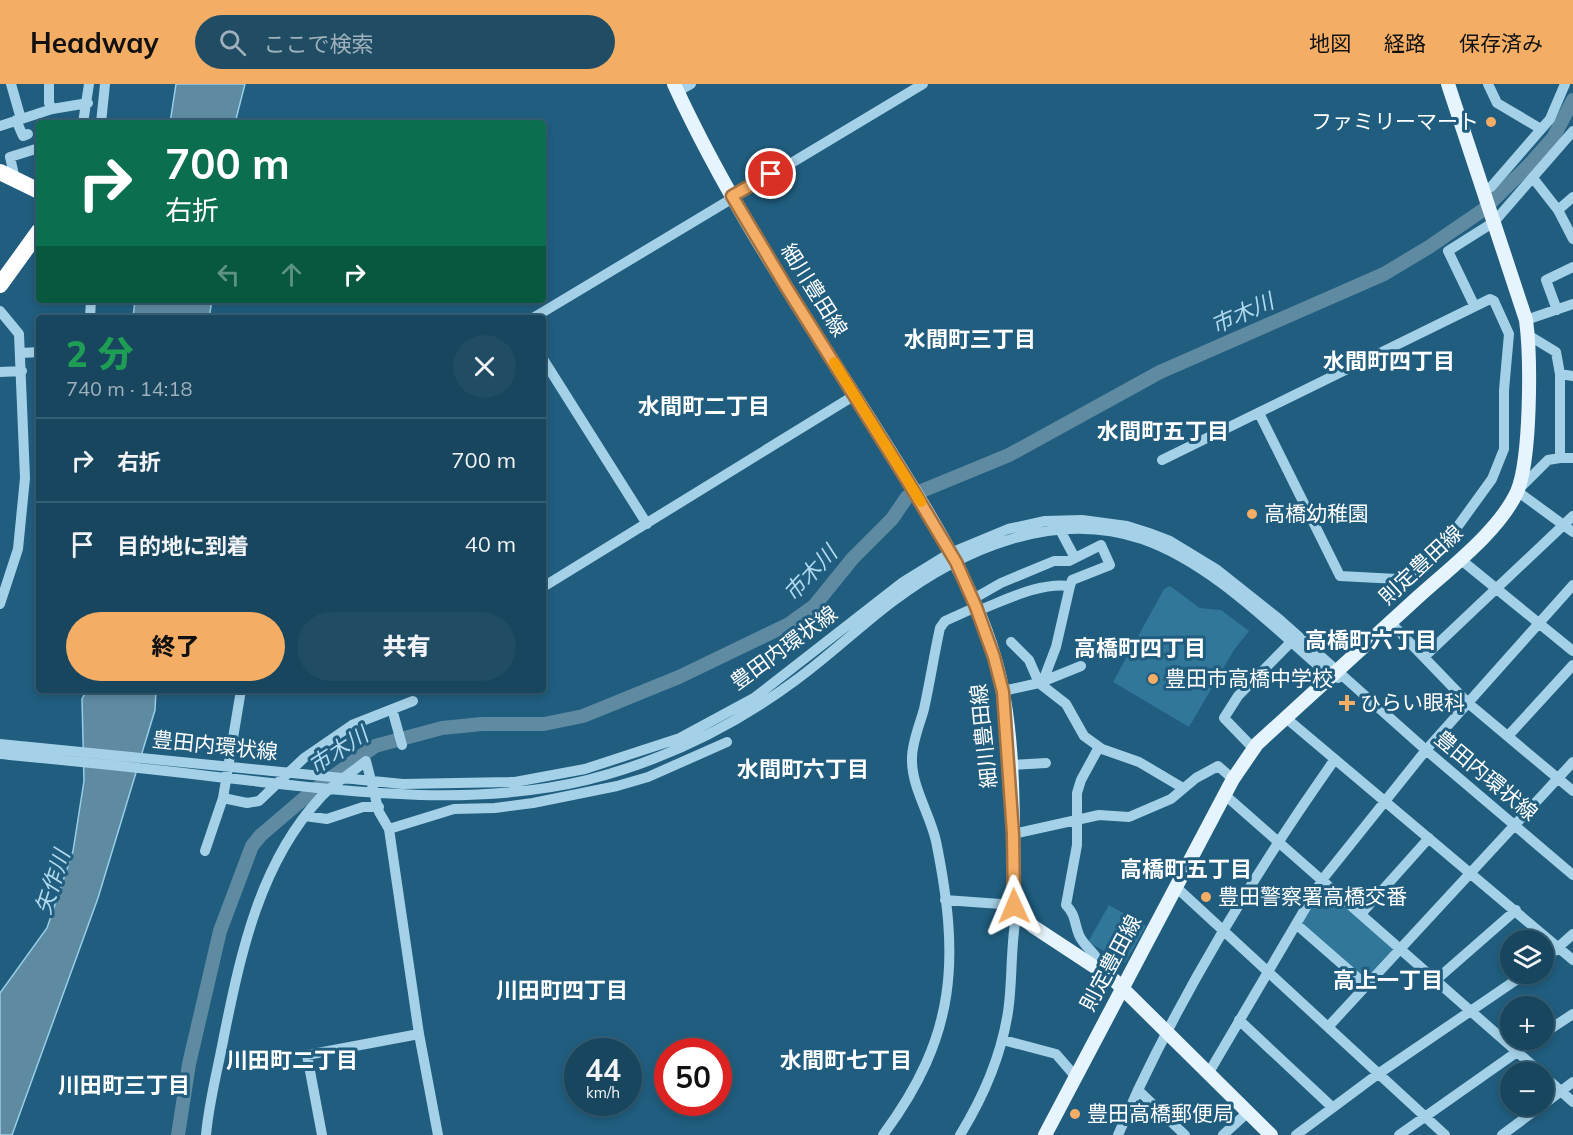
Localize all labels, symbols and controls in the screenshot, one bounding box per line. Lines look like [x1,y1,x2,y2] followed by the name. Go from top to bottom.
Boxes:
[195,15,615,69] search box
[30,25,159,60] text: Headway
[216,26,249,59] icon: search
[264,30,374,58] text: ここで検索
[1309,30,1351,56] text: 地図
[1384,30,1426,56] text: 経路
[1459,30,1543,56] text: 保存済み
[1311,108,1479,134] place label: ファミリーマート
[1484,115,1498,129] marker: ファミリーマート
[165,137,290,190] text: 700 m
[66,144,144,222] icon: right
[745,148,796,199] pin
[754,157,787,190] icon: arrive
[165,193,219,227] text: 右折
[776,238,854,341] street label: 細川豊田線
[212,258,245,291] icon: left
[275,258,308,291] icon: ahead
[338,258,371,291] icon: right
[1206,286,1280,339] water label: 市木川
[904,325,1036,353] district label: 水間町三丁目
[66,331,134,376] text: 2 分
[453,335,516,398] button: close
[1323,347,1455,375] district label: 水間町四丁目
[66,376,192,401] text: 740 m · 14:18
[638,392,770,420] district label: 水間町二丁目
[1097,417,1229,445] district label: 水間町五丁目
[66,444,99,477] icon: right
[451,446,516,474] text: 700 m
[117,448,161,476] text: 右折
[1264,500,1369,526] place label: 高橋幼稚園
[1245,507,1259,521] marker: 高橋幼稚園
[1373,519,1468,610] street label: 則定豊田線
[66,528,99,561] icon: arrive
[465,530,516,558] text: 40 m
[117,532,249,560] text: 目的地に到着
[777,538,844,607] water label: 市木川
[725,600,842,695] street label: 豊田内環状線
[66,612,285,681] button: 終了
[297,612,516,681] button: 共有
[1305,626,1437,654] district label: 高橋町六丁目
[1074,634,1206,662] district label: 高橋町四丁目
[1165,665,1333,691] place label: 豊田市高橋中学校
[1146,672,1160,686] marker: 豊田市高橋中学校
[965,683,1001,790] street label: 細川豊田線
[1360,689,1465,715] place label: ひらい眼科
[1338,694,1356,712] marker: ひらい眼科
[303,719,375,780] water label: 市木川
[151,725,279,765] street label: 豊田内環状線
[1430,725,1543,826] street label: 豊田内環状線
[737,755,869,783] district label: 水間町六丁目
[28,844,76,918] water label: 矢作川
[1120,855,1252,883] district label: 高橋町五丁目
[982,874,1046,938] position arrow
[1218,883,1407,909] place label: 豊田警察署高橋交番
[1199,890,1213,904] marker: 豊田警察署高橋交番
[1074,910,1146,1015] street label: 則定豊田線
[1500,930,1554,1116] map controls
[1500,930,1554,984] button: layers
[1333,966,1443,994] district label: 高上一丁目
[496,976,628,1004] district label: 川田町四丁目
[1500,996,1554,1050] button: +
[654,1038,732,1116] speed limit sign: 50
[226,1046,358,1074] district label: 川田町二丁目
[780,1046,912,1074] district label: 水間町七丁目
[585,1051,621,1089] text: 44
[1500,1062,1554,1116] button: −
[58,1071,190,1099] district label: 川田町三丁目
[586,1083,620,1102] text: km/h
[1087,1100,1234,1126] place label: 豊田高橋郵便局
[1068,1107,1082,1121] marker: 豊田高橋郵便局

